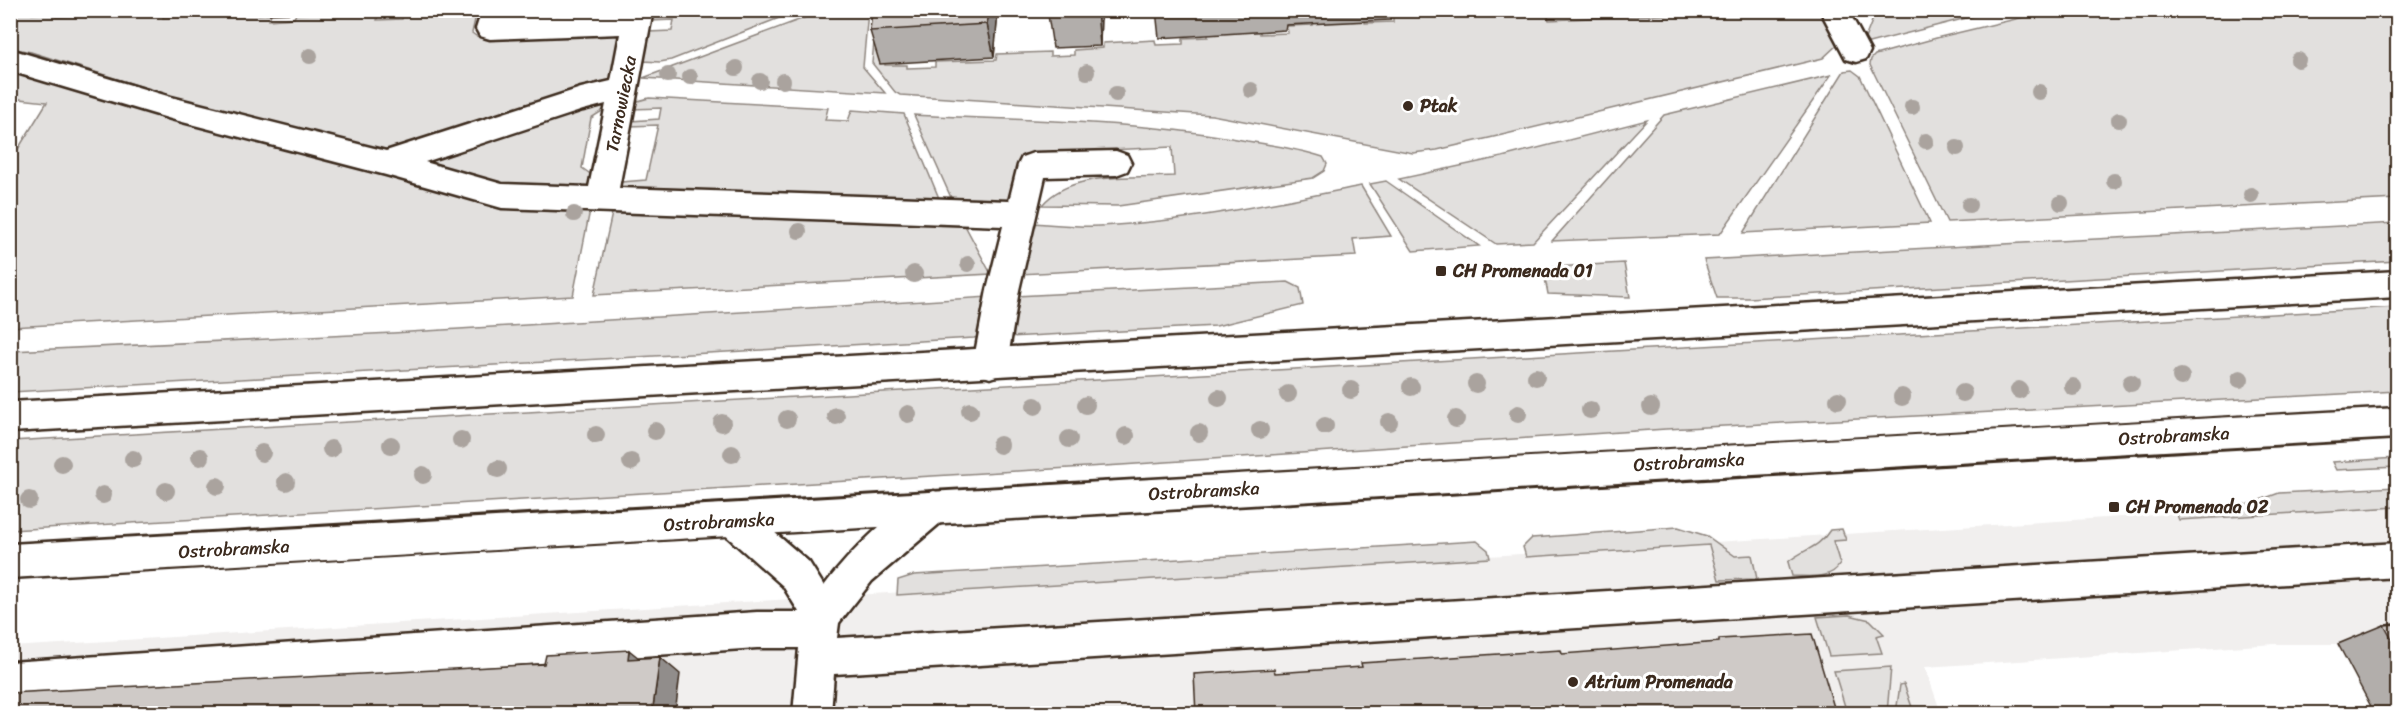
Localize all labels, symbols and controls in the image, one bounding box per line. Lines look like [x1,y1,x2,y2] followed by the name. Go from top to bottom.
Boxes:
[596,52,646,155] street label: Tarnowiecka
[1420,90,1458,122] place label: Ptak
[1401,99,1415,113] marker: Ptak
[1452,255,1593,287] place label: CH Promenada 01
[1434,264,1448,278] marker: CH Promenada 01
[2118,417,2230,455] street label: Ostrobramska
[1633,443,1745,481] street label: Ostrobramska
[1148,472,1260,510] street label: Ostrobramska
[2125,491,2269,523] place label: CH Promenada 02
[2107,500,2121,514] marker: CH Promenada 02
[663,503,775,541] street label: Ostrobramska
[178,530,290,568] street label: Ostrobramska
[1584,666,1734,698] place label: Atrium Promenada
[1566,675,1580,689] marker: Atrium Promenada

